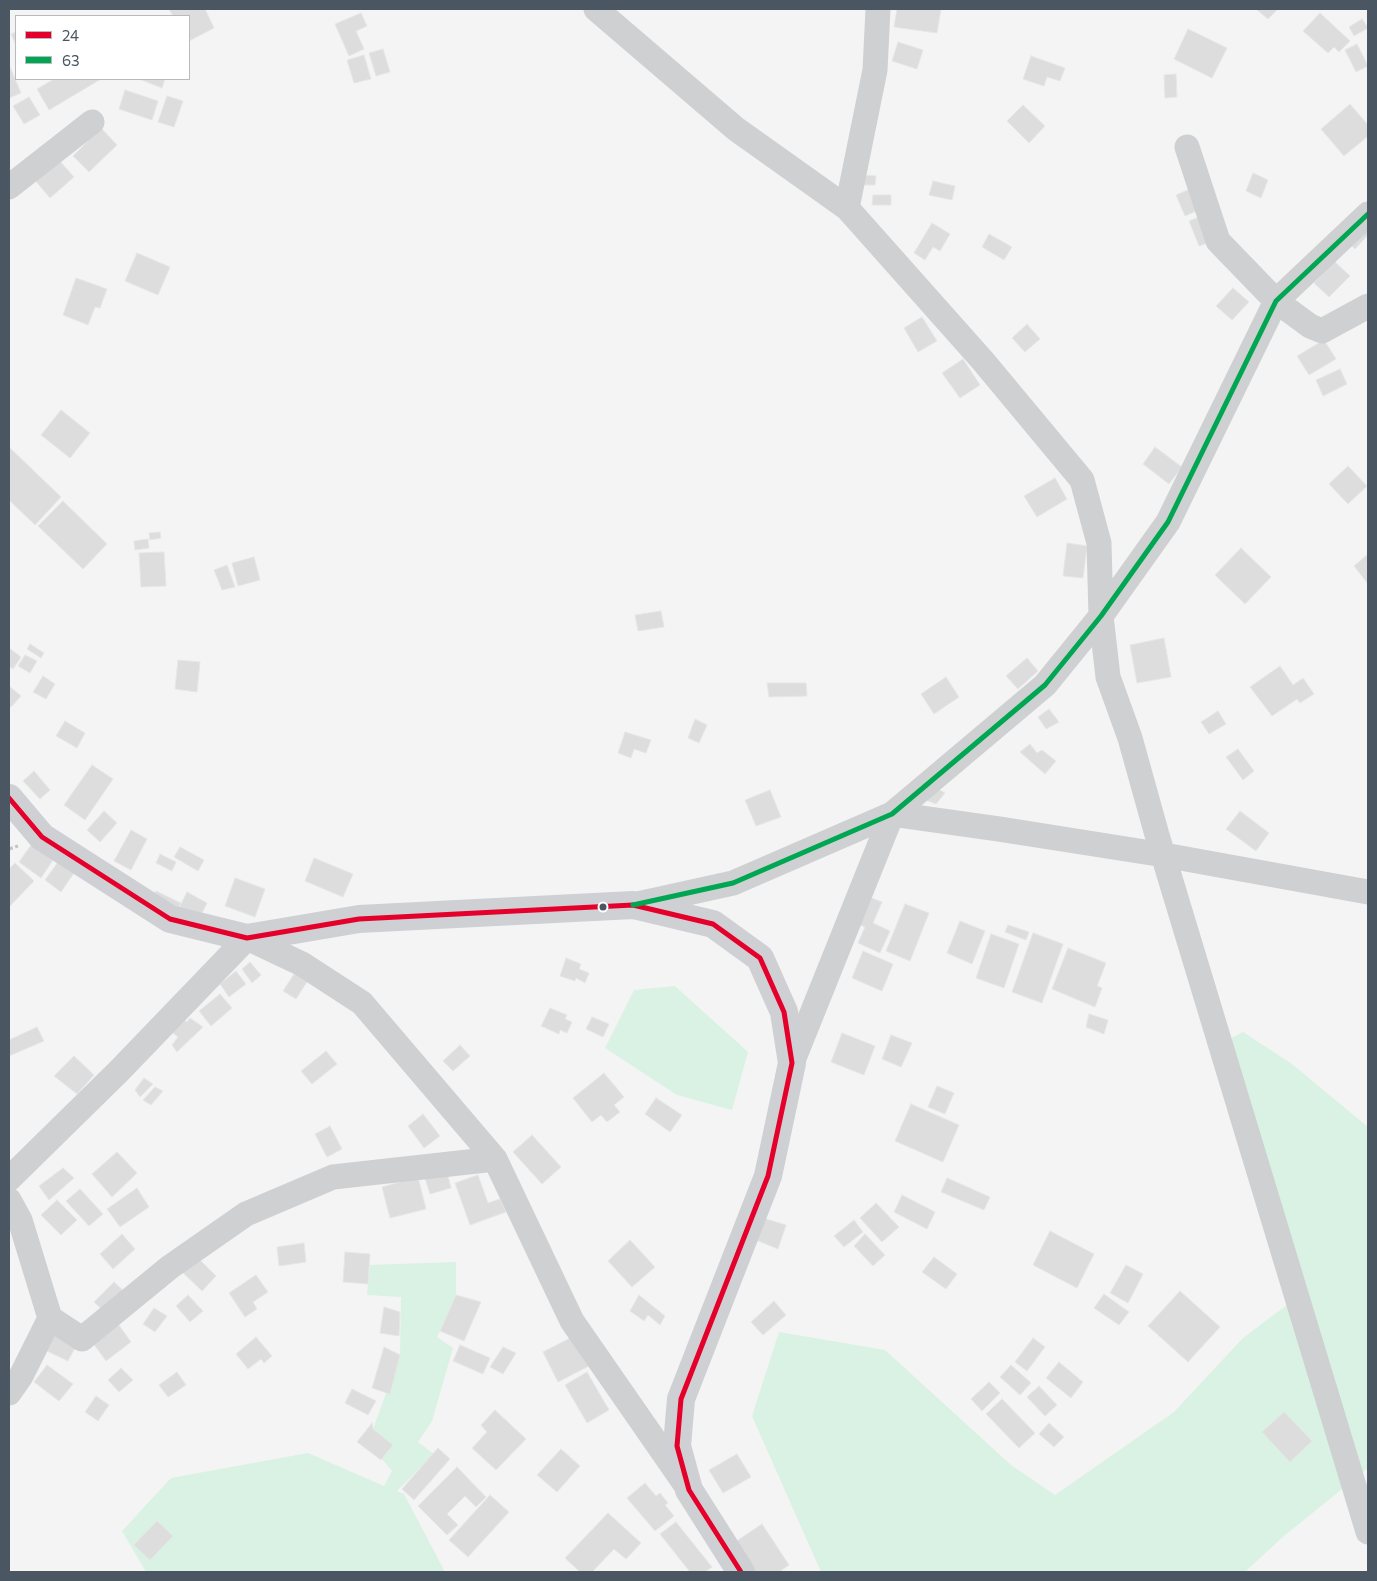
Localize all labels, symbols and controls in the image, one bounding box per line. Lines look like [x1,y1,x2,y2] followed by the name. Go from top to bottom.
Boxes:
[15,15,190,80] legend
[62,26,79,44] text: 24
[62,51,80,69] text: 63
[598,902,608,912] unlabelled marker

